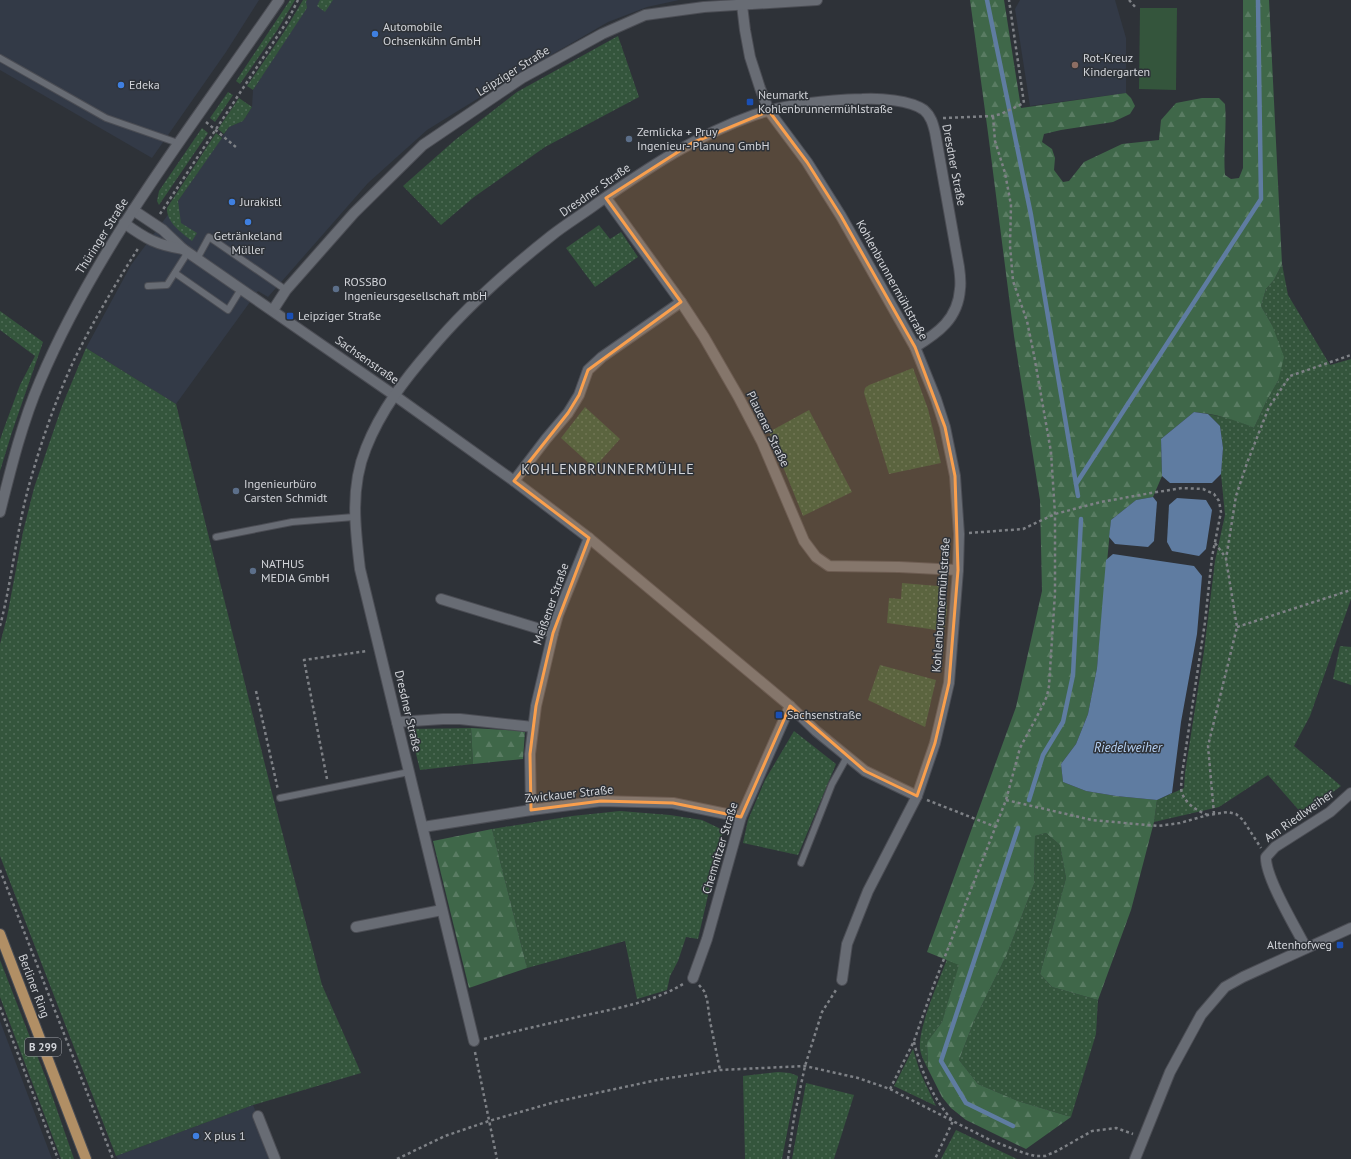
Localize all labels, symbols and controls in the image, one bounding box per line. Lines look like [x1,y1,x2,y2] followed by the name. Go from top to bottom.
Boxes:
[383,19,481,48] place label: Automobile Ochsenkühn GmbH
[370,29,380,39] marker: Automobile Ochsenkühn GmbH
[473,42,552,99] street label: Leipziger Straße
[1083,50,1150,79] place label: Rot-Kreuz Kindergarten
[1070,60,1080,70] marker: Rot-Kreuz Kindergarten
[129,77,160,92] place label: Edeka
[116,80,126,90] marker: Edeka
[758,87,893,116] place label: Neumarkt Kohlenbrunnermühlstraße
[745,97,755,107] marker: Neumarkt Kohlenbrunnermühlstraße
[939,123,970,207] street label: Dresdner Straße
[637,124,770,153] place label: Zemlicka + Pruy Ingenieur- Planung GmbH
[624,134,634,144] marker: Zemlicka + Pruy Ingenieur- Planung GmbH
[556,160,633,220] street label: Dresdner Straße
[239,194,282,209] place label: Jurakistl
[72,195,131,277] street label: Thüringer Straße
[227,197,237,207] marker: Jurakistl
[243,217,253,227] marker: Getränkeland Müller
[853,217,932,342] street label: Kohlenbrunnermühlstraße
[214,228,282,257] place label: Getränkeland Müller
[344,274,487,303] place label: ROSSBO Ingenieursgesellschaft mbH
[331,284,341,294] marker: ROSSBO Ingenieursgesellschaft mbH
[298,308,381,323] place label: Leipziger Straße
[285,311,295,321] marker: Leipziger Straße
[333,332,402,387] street label: Sachsenstraße
[744,388,793,469] street label: Plauener Straße
[521,460,695,478] district label: KOHLENBRUNNERMÜHLE
[244,476,327,505] place label: Ingenieurbüro Carsten Schmidt
[231,486,241,496] marker: Ingenieurbüro Carsten Schmidt
[928,537,953,673] street label: Kohlenbrunnermühlstraße
[261,556,330,585] place label: NATHUS MEDIA GmbH
[529,561,572,647] street label: Meißener Straße
[248,566,258,576] marker: NATHUS MEDIA GmbH
[392,669,425,753] street label: Dresdner Straße
[787,707,861,722] place label: Sachsenstraße
[774,710,784,720] marker: Sachsenstraße
[1094,739,1163,756] water label: Riedelweiher
[524,781,614,806] street label: Zwickauer Straße
[1261,786,1336,845] street label: Am Riedlweiher
[698,800,741,896] street label: Chemnitzer Straße
[1267,937,1332,952] place label: Altenhofweg
[1335,940,1345,950] marker: Altenhofweg
[15,952,54,1020] street label: Berliner Ring
[25,1038,61,1056] road number: B 299
[204,1128,246,1143] place label: X plus 1
[191,1131,201,1141] marker: X plus 1

